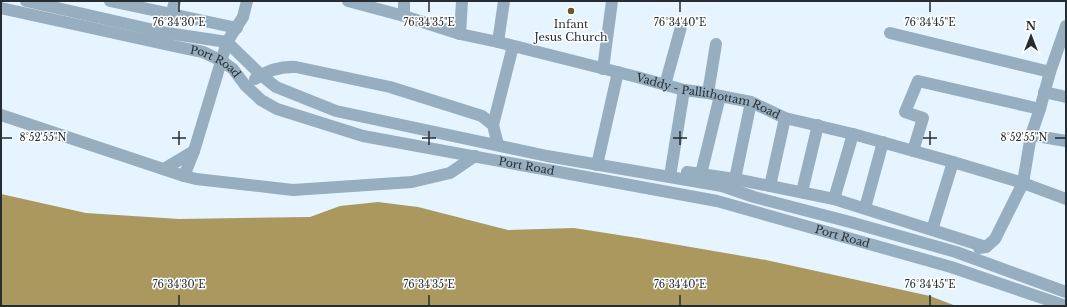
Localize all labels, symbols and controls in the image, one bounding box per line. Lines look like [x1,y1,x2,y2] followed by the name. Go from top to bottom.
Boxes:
[566,6,576,16] marker: Infant Jesus Church
[152,16,206,29] text: 76°34'30"E
[403,16,455,29] text: 76°34'35"E
[654,16,706,29] text: 76°34'40"E
[905,16,955,29] text: 76°34'45"E
[1011,16,1051,56] north arrow
[532,17,608,44] place label: Infant Jesus Church
[1026,19,1037,33] text: N
[189,43,244,81] street label: Port Road
[634,70,783,122] street label: Vaddy - Pallithottam Road
[19,131,67,144] text: 8°52'55"N
[1000,131,1048,144] text: 8°52'55"N
[498,154,556,178] street label: Port Road
[813,222,872,251] street label: Port Road
[152,278,206,291] text: 76°34'30"E
[403,278,455,291] text: 76°34'35"E
[654,278,706,291] text: 76°34'40"E
[905,278,955,291] text: 76°34'45"E

